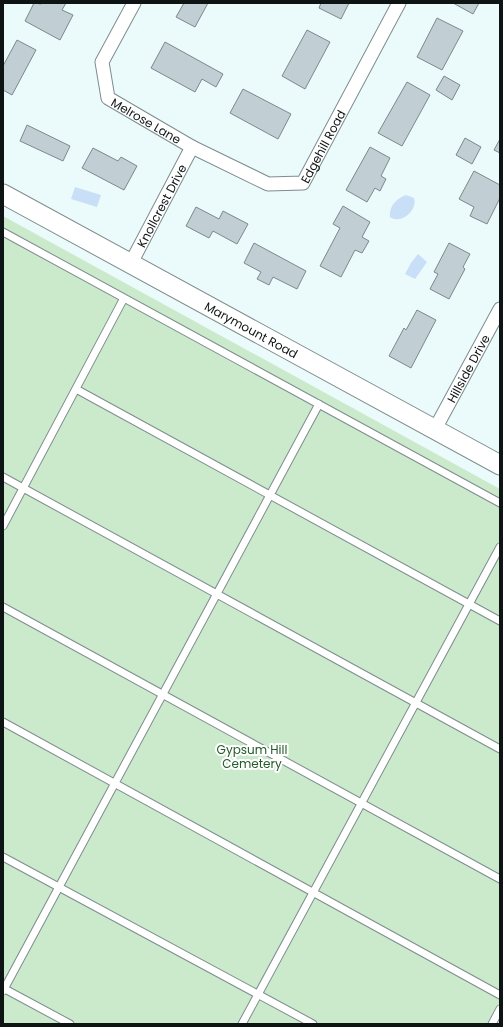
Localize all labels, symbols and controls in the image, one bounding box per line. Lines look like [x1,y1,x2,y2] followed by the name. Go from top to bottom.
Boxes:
[108,93,184,147] street label: Melrose Lane
[296,107,349,186] street label: Edgehill Road
[132,161,190,250] street label: Knollcrest Drive
[202,297,301,362] street label: Marymount Road
[442,331,493,405] street label: Hillside Drive
[217,741,287,772] park label: Gypsum Hill Cemetery

